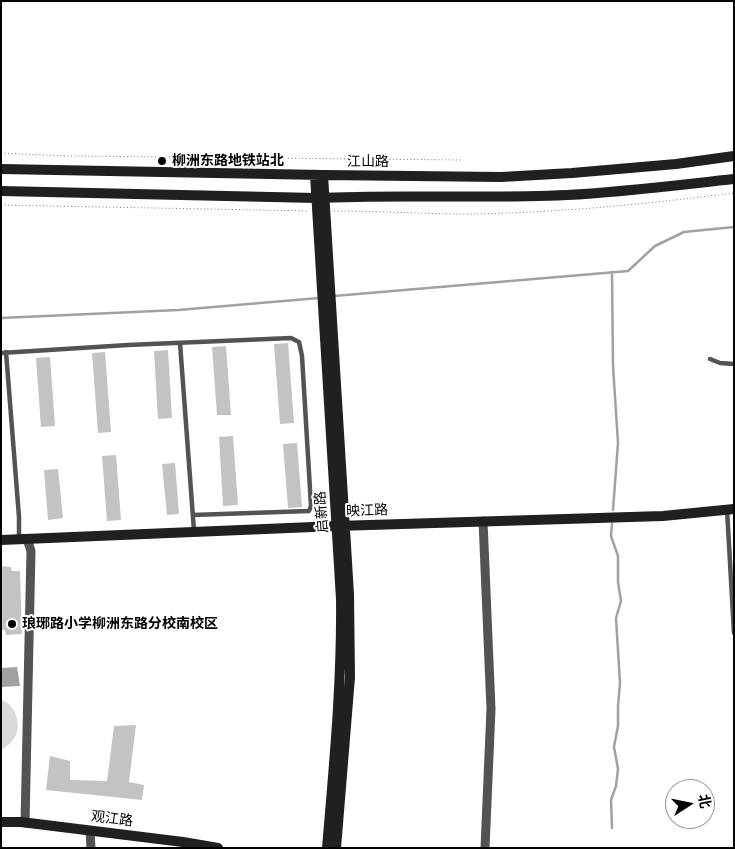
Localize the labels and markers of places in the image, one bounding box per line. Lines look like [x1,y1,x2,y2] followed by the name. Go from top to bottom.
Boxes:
[172,153,284,169] place label: 柳洲东路地铁站北
[156,155,168,167] marker: 柳洲东路地铁站北
[22,616,218,632] place label: 琅琊路小学柳洲东路分校南校区
[6,618,18,630] marker: 琅琊路小学柳洲东路分校南校区

